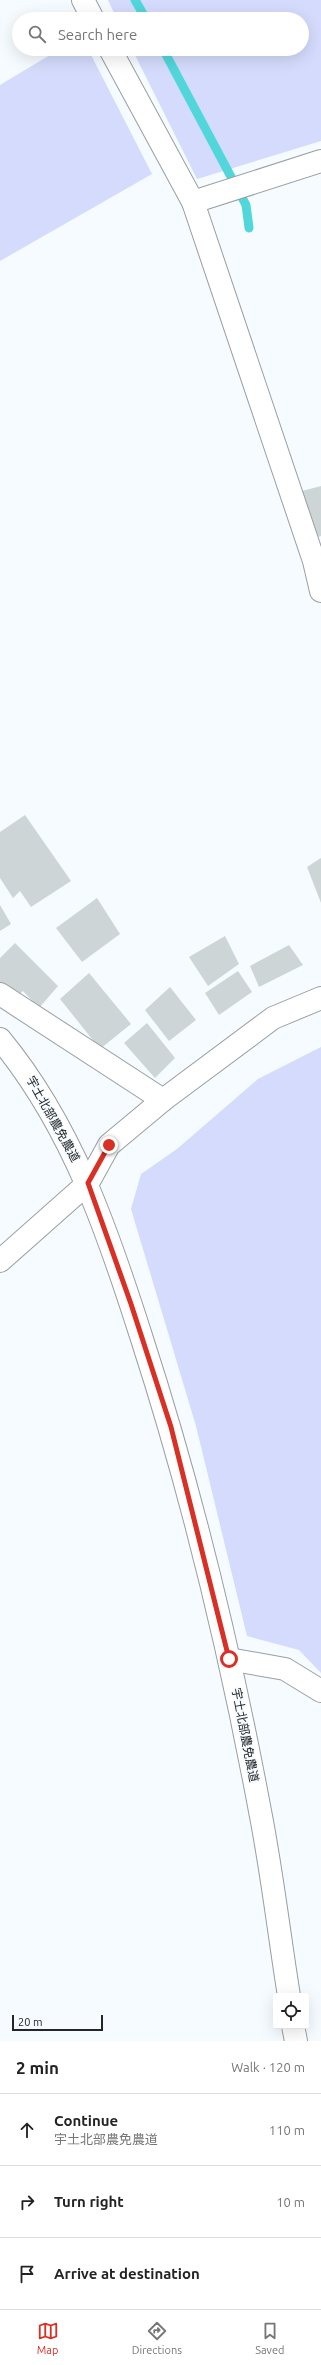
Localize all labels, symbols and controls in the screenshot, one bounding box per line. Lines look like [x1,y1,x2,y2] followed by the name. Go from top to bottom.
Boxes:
[12,12,309,56] search box
[26,23,48,45] icon: search
[58,26,137,43] text: Search here
[24,1074,82,1164] street label: 宇土北部農免農道
[100,1136,118,1154] route end
[220,1650,238,1668] route start
[230,1687,261,1783] street label: 宇土北部農免農道
[273,1993,309,2029] map controls
[273,1993,309,2029] button: locate
[12,2013,103,2032] scale bar
[18,2016,42,2028] text: 20 m
[16,2058,59,2077] text: 2 min
[231,2060,305,2074] text: Walk · 120 m
[54,2112,118,2129] text: Continue
[16,2119,38,2141] icon: ahead
[269,2123,305,2137] text: 110 m
[54,2132,158,2146] text: 宇土北部農免農道
[16,2191,38,2213] icon: right
[54,2193,124,2210] text: Turn right
[276,2195,305,2209] text: 10 m
[16,2263,38,2285] icon: arrive
[54,2265,200,2282] text: Arrive at destination
[37,2320,59,2356] tab: Map
[132,2320,182,2356] tab: Directions
[255,2320,284,2356] tab: Saved

